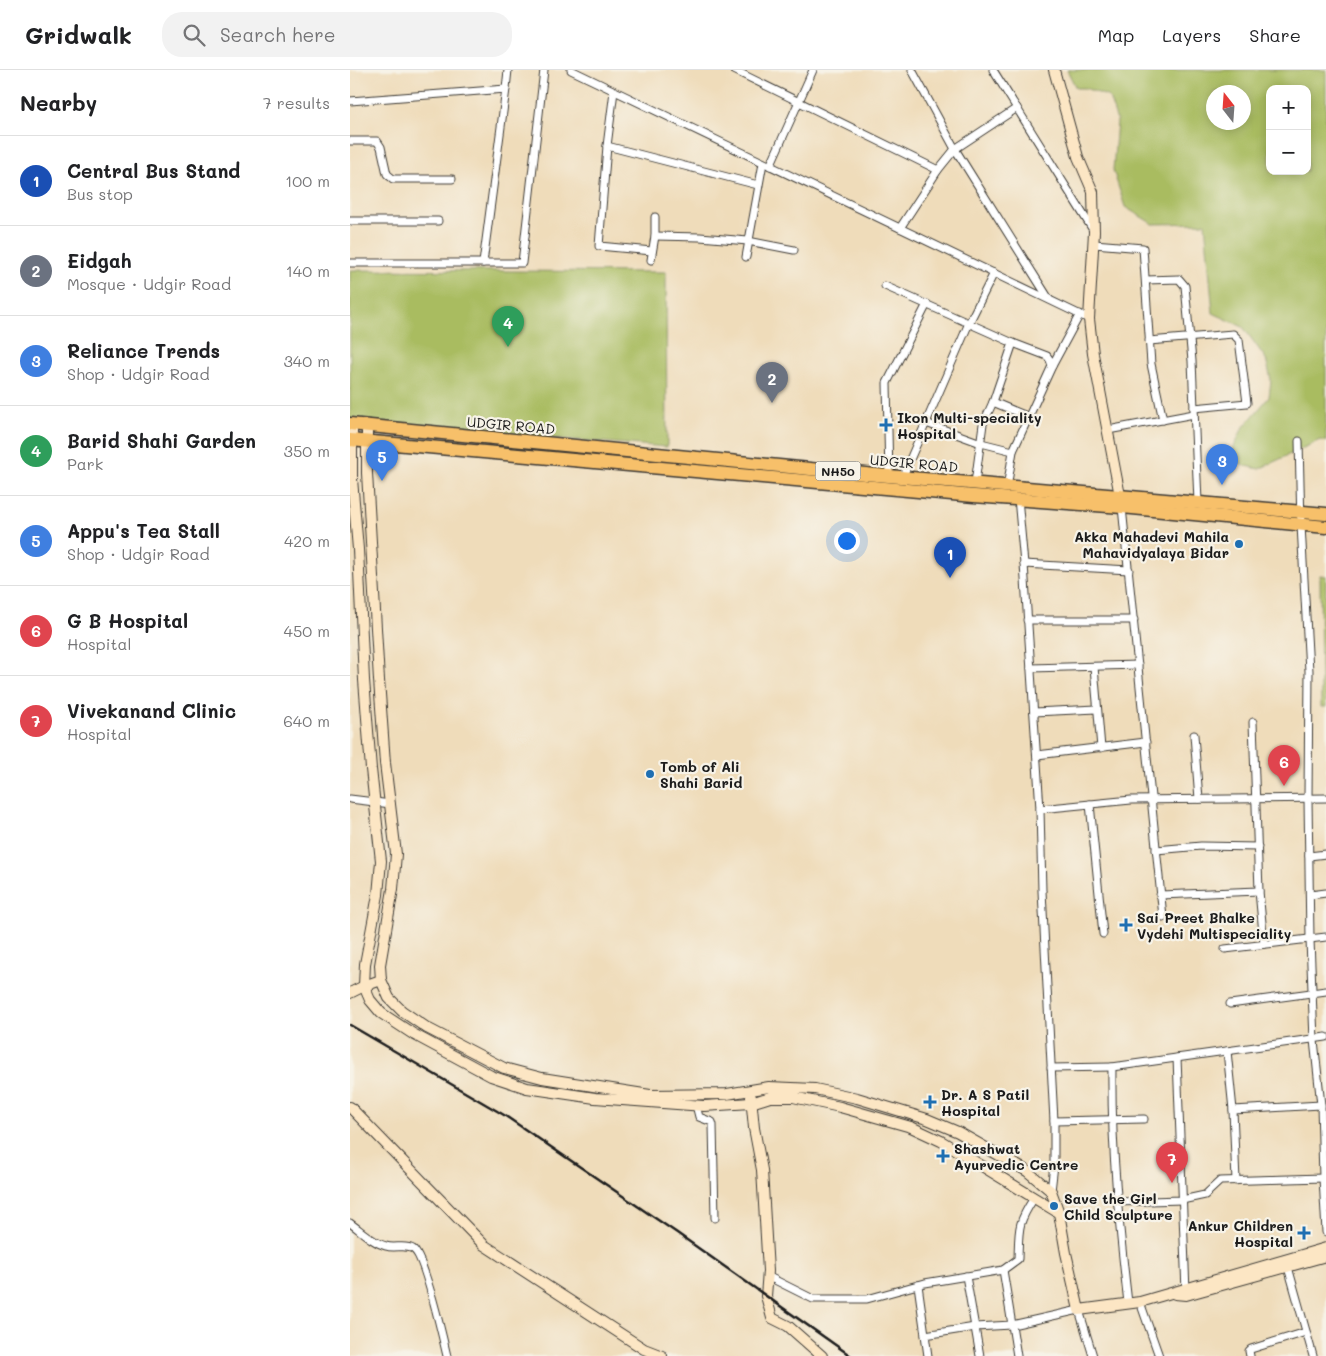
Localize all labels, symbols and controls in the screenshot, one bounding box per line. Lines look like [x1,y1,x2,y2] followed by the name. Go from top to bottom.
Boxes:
[162,12,512,57] search box
[25,19,132,50] text: Gridwalk
[180,21,208,49] icon: search
[220,22,336,47] text: Search here
[1098,23,1134,47] text: Map
[1162,23,1221,47] text: Layers
[1249,23,1301,47] text: Share
[1206,85,1251,130] north arrow
[1266,85,1311,175] map controls
[1266,85,1311,130] button: +
[20,89,97,116] text: Nearby
[263,92,330,113] text: 7 results
[1266,130,1311,175] button: −
[67,158,240,183] text: Central Bus Stand
[32,170,40,191] text: 1
[285,170,330,191] text: 100 m
[67,183,133,204] text: Bus stop
[67,248,132,273] text: Eidgah
[32,260,40,281] text: 2
[286,260,330,281] text: 140 m
[67,273,231,294] text: Mosque · Udgir Road
[492,306,524,347] pin: 4
[67,338,220,363] text: Reliance Trends
[31,350,41,371] text: 3
[283,350,330,371] text: 340 m
[756,362,788,403] pin: 2
[67,363,210,384] text: Shop · Udgir Road
[897,408,1042,443] place label: Ikon Multi-speciality Hospital
[466,412,556,438] street label: UDGIR ROAD
[879,418,893,432] marker: Ikon Multi-speciality Hospital
[67,428,256,453] text: Barid Shahi Garden
[31,440,41,461] text: 4
[284,440,330,461] text: 350 m
[366,440,398,481] pin: 5
[1206,444,1238,485] pin: 3
[869,450,959,476] street label: UDGIR ROAD
[67,453,103,474] text: Park
[816,462,860,481] road number: NH50
[67,518,220,543] text: Appu's Tea Stall
[1074,527,1229,562] place label: Akka Mahadevi Mahila Mahavidyalaya Bidar
[834,528,860,554] your location
[31,530,41,551] text: 5
[284,530,330,551] text: 420 m
[934,537,966,578] pin: 1
[1233,538,1245,550] marker: Akka Mahadevi Mahila Mahavidyalaya Bidar
[67,543,210,564] text: Shop · Udgir Road
[67,608,188,633] text: G B Hospital
[31,620,41,641] text: 6
[284,620,330,641] text: 450 m
[67,633,131,654] text: Hospital
[67,698,236,723] text: Vivekanand Clinic
[32,710,40,731] text: 7
[283,710,330,731] text: 640 m
[67,723,131,744] text: Hospital
[1268,745,1300,786] pin: 6
[660,757,742,792] place label: Tomb of Ali Shahi Barid
[644,768,656,780] marker: Tomb of Ali Shahi Barid
[1137,908,1292,943] place label: Sai Preet Bhalke Vydehi Multispeciality
[1119,918,1133,932] marker: Sai Preet Bhalke Vydehi Multispeciality
[941,1085,1029,1120] place label: Dr. A S Patil Hospital
[923,1095,937,1109] marker: Dr. A S Patil Hospital
[954,1139,1078,1174] place label: Shashwat Ayurvedic Centre
[1156,1142,1188,1183] pin: 7
[936,1149,950,1163] marker: Shashwat Ayurvedic Centre
[1064,1189,1173,1224] place label: Save the Girl Child Sculpture
[1048,1200,1060,1212] marker: Save the Girl Child Sculpture
[1188,1216,1293,1251] place label: Ankur Children Hospital
[1297,1226,1311,1240] marker: Ankur Children Hospital

